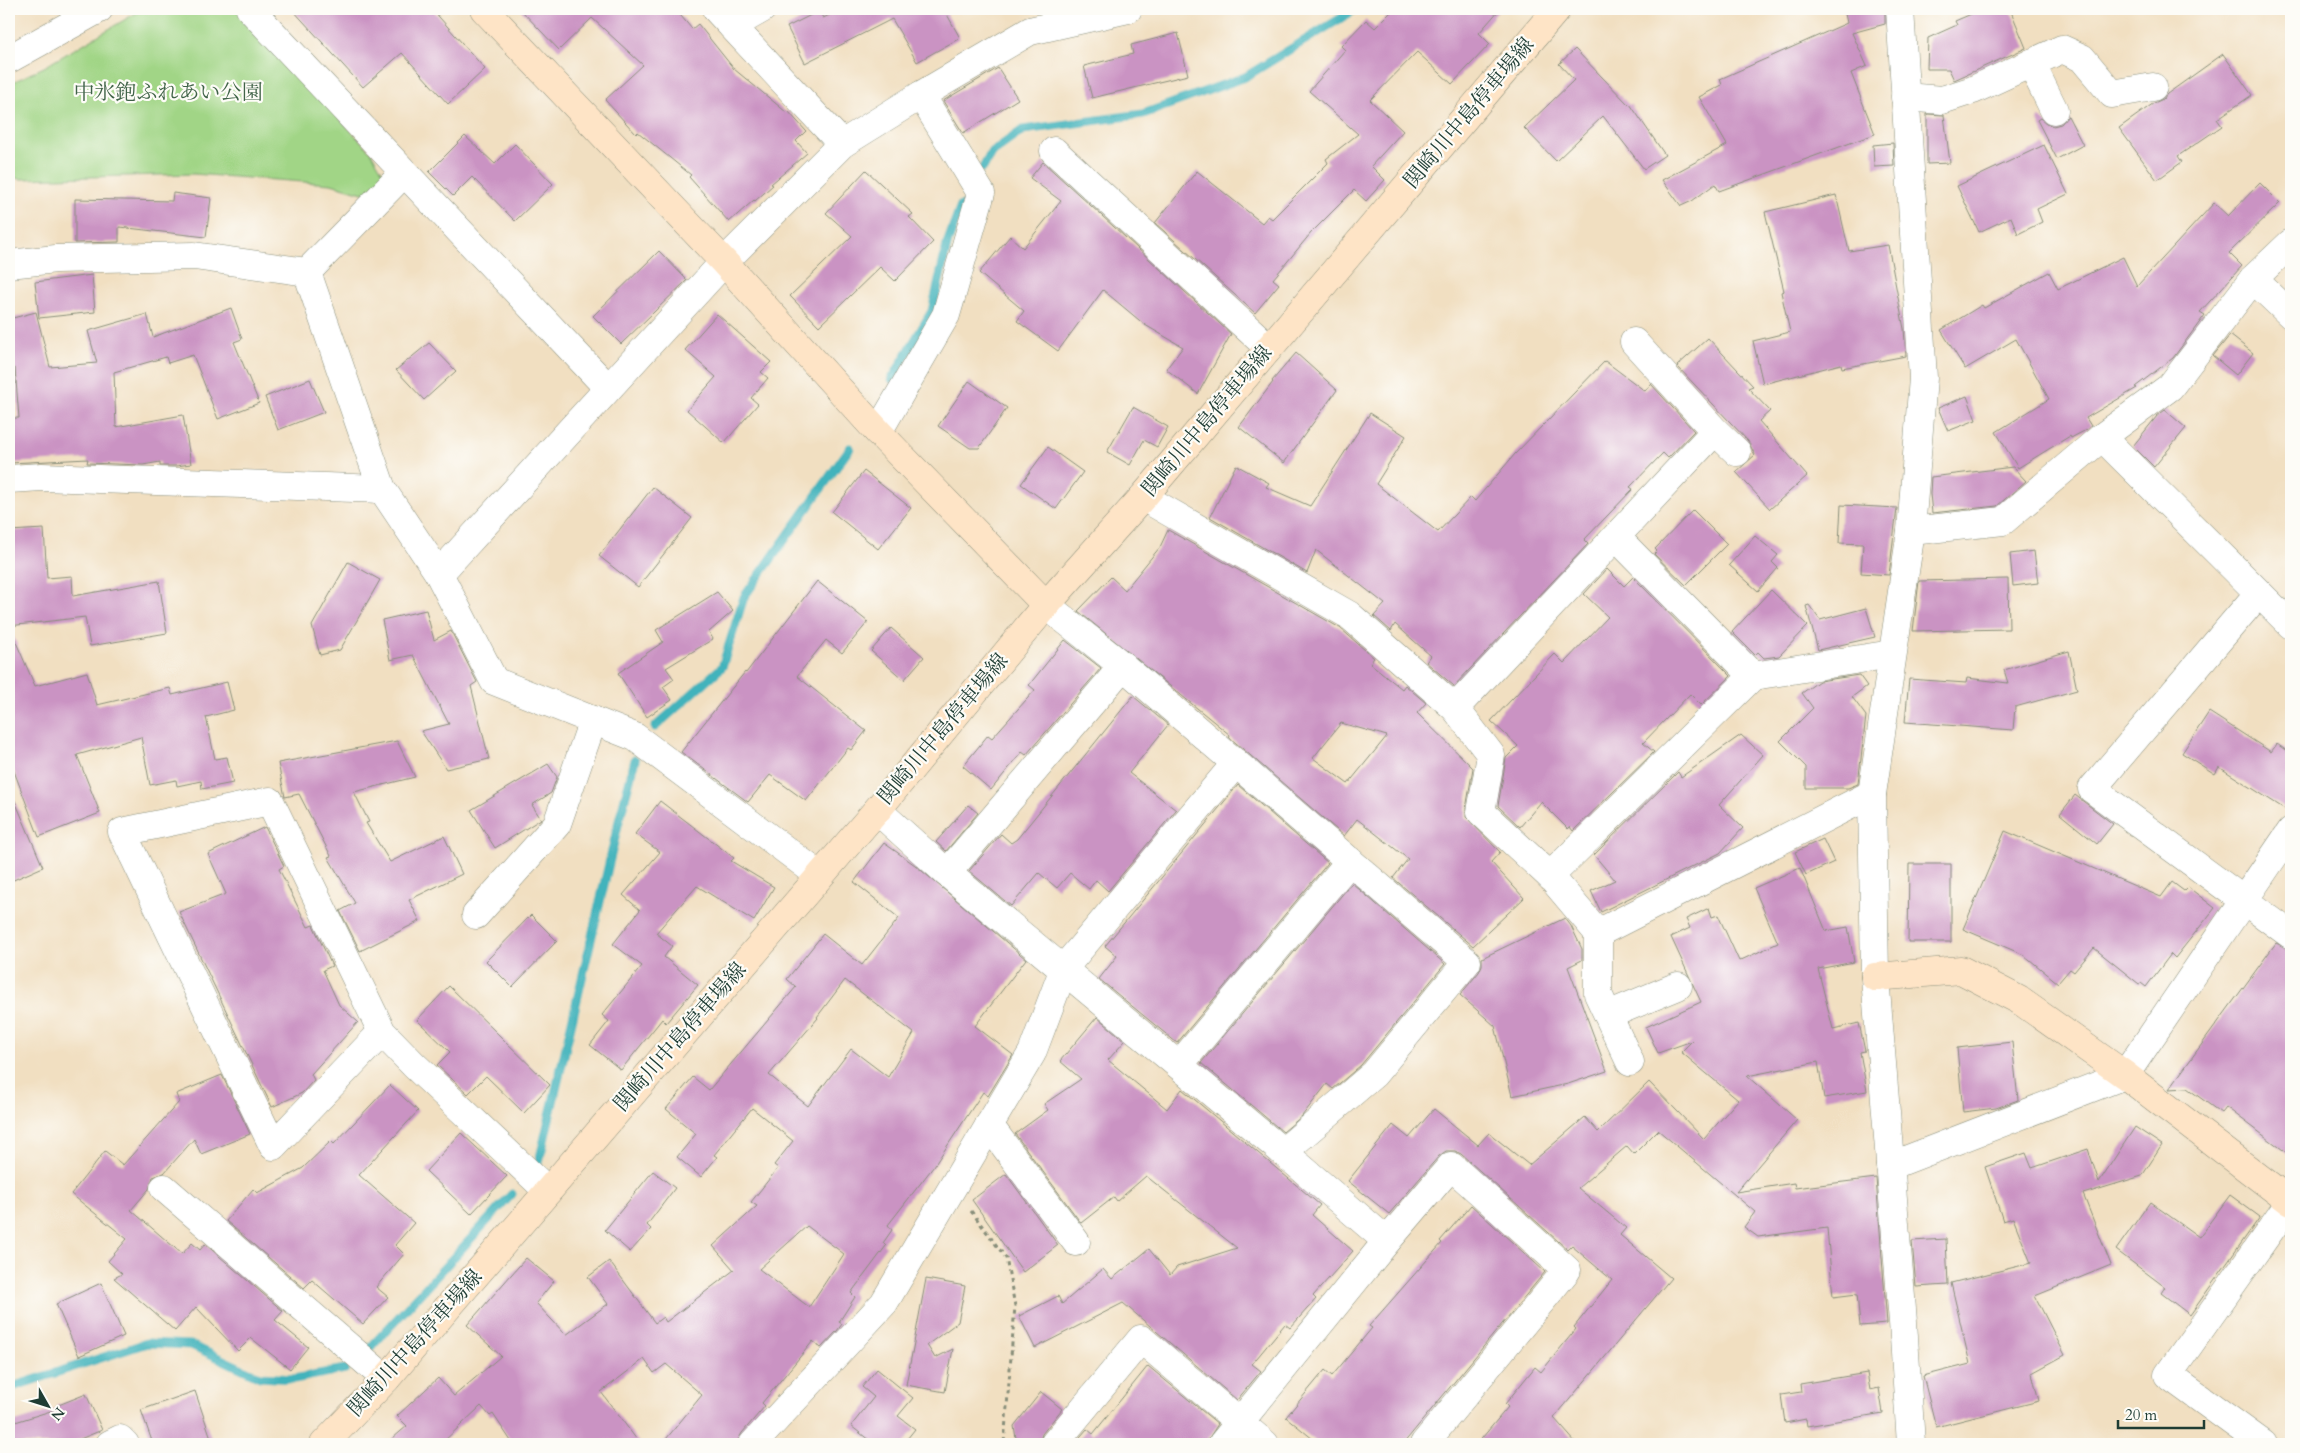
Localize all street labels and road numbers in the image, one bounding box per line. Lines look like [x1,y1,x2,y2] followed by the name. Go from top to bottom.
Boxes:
[1397,31,1541,195] street label: 関崎川中島停車場線
[1135,339,1279,503] street label: 関崎川中島停車場線
[871,647,1015,811] street label: 関崎川中島停車場線
[607,956,753,1118] street label: 関崎川中島停車場線
[341,1263,489,1423] street label: 関崎川中島停車場線

